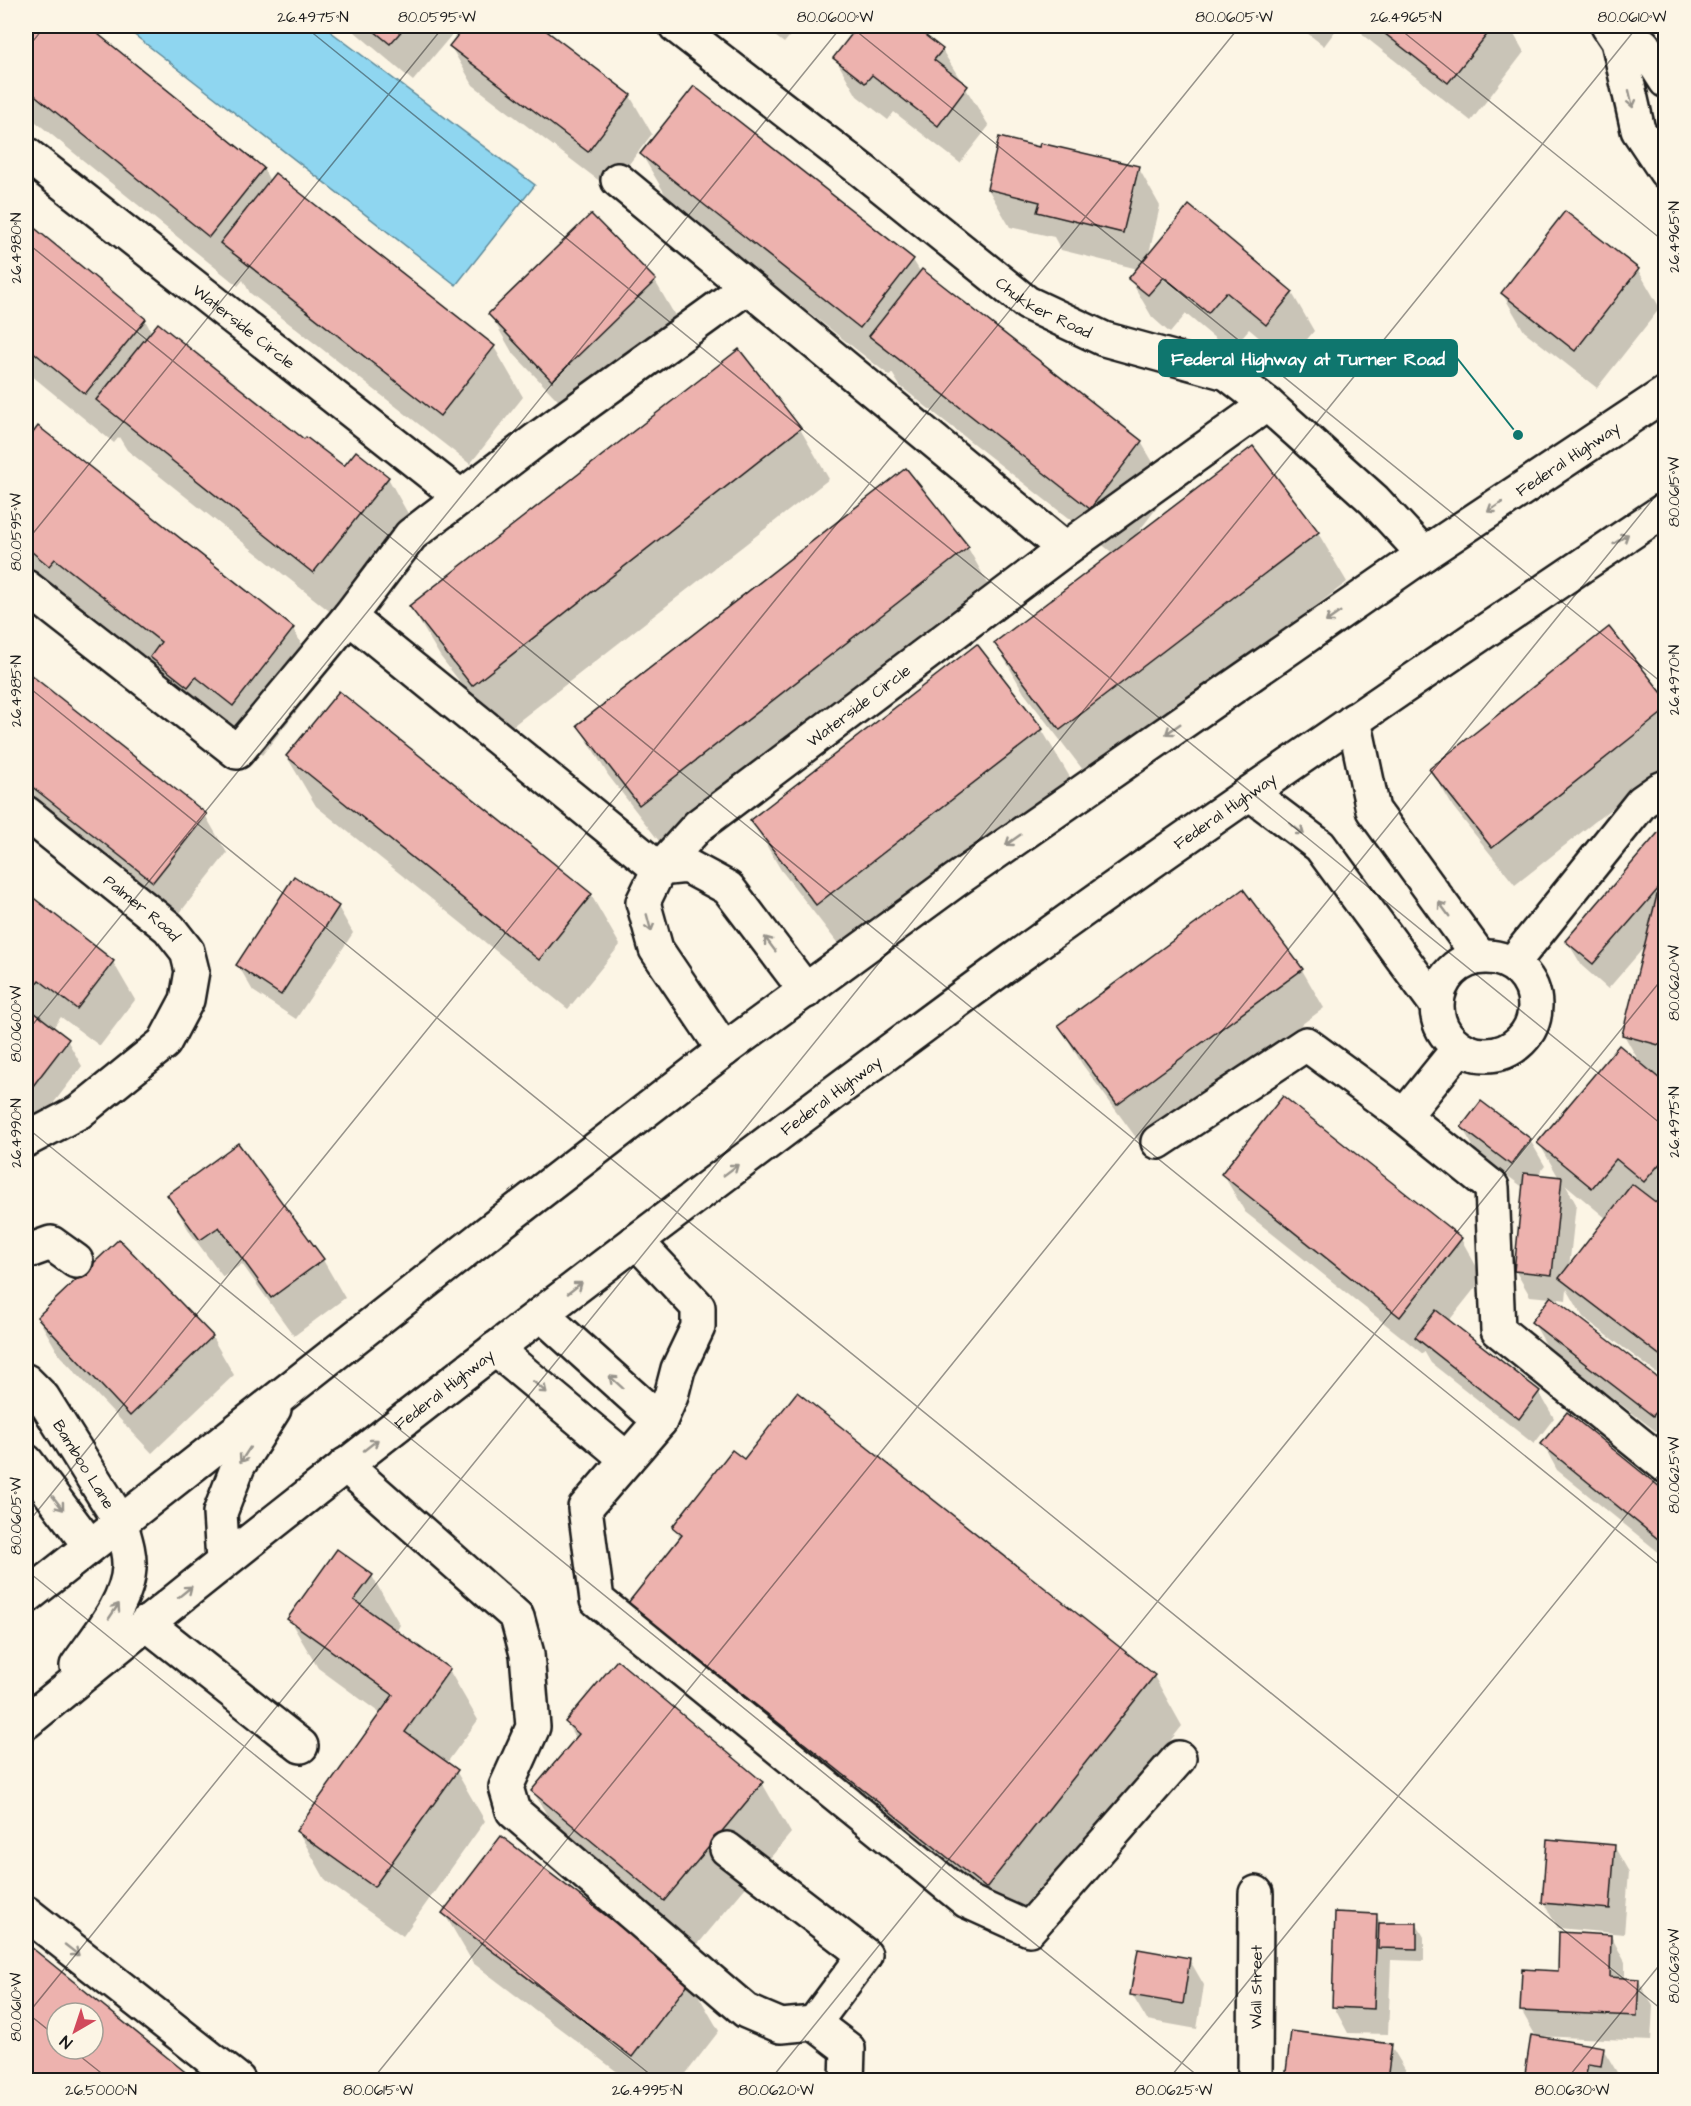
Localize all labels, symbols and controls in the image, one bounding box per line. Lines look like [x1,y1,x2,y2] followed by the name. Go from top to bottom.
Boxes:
[277,7,349,28] text: 26.4975°N
[398,7,476,28] text: 80.0595°W
[797,7,873,28] text: 80.0600°W
[1195,7,1273,28] text: 80.0605°W
[1370,7,1442,28] text: 26.4965°N
[1598,7,1666,28] text: 80.0610°W
[1626,88,1637,108] one-way arrow
[1664,201,1685,273] text: 26.4965°N
[6,213,27,283] text: 26.4980°N
[991,272,1095,344] street label: Chukker Road
[188,280,300,374] street label: Waterside Circle
[1159,340,1457,376] callout: Federal Highway at Turner Road
[1171,347,1446,373] text: Federal Highway at Turner Road
[1512,417,1625,502] street label: Federal Highway
[1664,457,1685,527] text: 80.0615°W
[6,493,27,571] text: 80.0595°W
[1486,501,1503,514] one-way arrow
[1612,533,1629,545] one-way arrow
[1326,611,1342,623] one-way arrow
[1664,645,1685,715] text: 26.4970°N
[6,655,27,727] text: 26.4985°N
[802,659,916,752] street label: Waterside Circle
[1166,723,1182,735] one-way arrow
[1169,768,1281,855] street label: Federal Highway
[1288,822,1304,835] one-way arrow
[1006,834,1022,846] one-way arrow
[99,870,185,946] street label: Palmer Road
[1438,901,1450,917] one-way arrow
[644,913,655,932] one-way arrow
[764,937,777,953] one-way arrow
[1664,945,1685,1021] text: 80.0620°W
[6,986,27,1062] text: 80.0600°W
[776,1051,887,1141] street label: Federal Highway
[1664,1086,1685,1158] text: 26.4975°N
[6,1098,27,1168] text: 26.4990°N
[723,1164,739,1177] one-way arrow
[567,1281,583,1294] one-way arrow
[390,1344,499,1436] street label: Federal Highway
[609,1375,624,1389] one-way arrow
[532,1380,548,1393] one-way arrow
[47,1416,120,1514] street label: Bamboo Lane
[1664,1437,1685,1513] text: 80.0625°W
[363,1438,379,1451] one-way arrow
[239,1446,252,1463] one-way arrow
[6,1477,27,1555] text: 80.0605°W
[51,1495,64,1511] one-way arrow
[177,1585,192,1599] one-way arrow
[108,1604,120,1620] one-way arrow
[1664,1929,1685,2003] text: 80.0630°W
[63,1943,79,1956] one-way arrow
[1245,1944,1268,2029] street label: Wall Street
[6,1973,27,2041] text: 80.0610°W
[45,2001,105,2061] north arrow
[55,2030,77,2054] text: N
[65,2080,137,2101] text: 26.5000°N
[343,2080,413,2101] text: 80.0615°W
[612,2080,682,2101] text: 26.4995°N
[738,2080,814,2101] text: 80.0620°W
[1136,2080,1212,2101] text: 80.0625°W
[1535,2080,1609,2101] text: 80.0630°W

